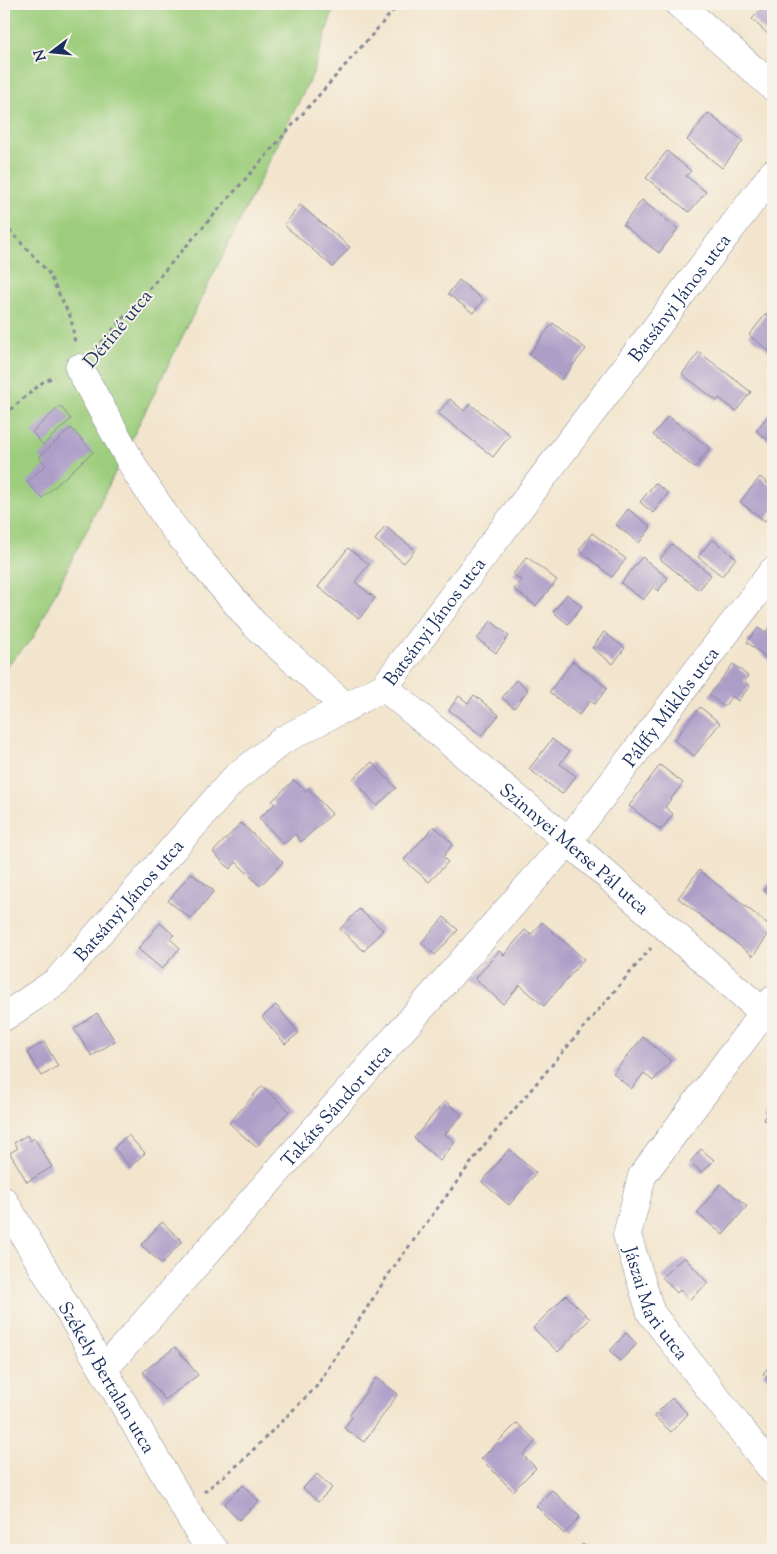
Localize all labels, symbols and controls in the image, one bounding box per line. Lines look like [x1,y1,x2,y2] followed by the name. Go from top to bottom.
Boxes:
[28,28,78,78] north arrow
[30,47,53,63] text: N
[623,229,739,369] street label: Batsányi János utca
[78,284,160,375] street label: Dériné utca
[378,552,494,693] street label: Batsányi János utca
[618,642,727,774] street label: Pálffy Miklós utca
[492,778,654,923] street label: Szinnyei Merse Pál utca
[69,834,191,969] street label: Batsányi János utca
[276,1039,399,1174] street label: Takáts Sándor utca
[615,1243,694,1367] street label: Jászai Mari utca
[50,1297,161,1459] street label: Székely Bertalan utca

